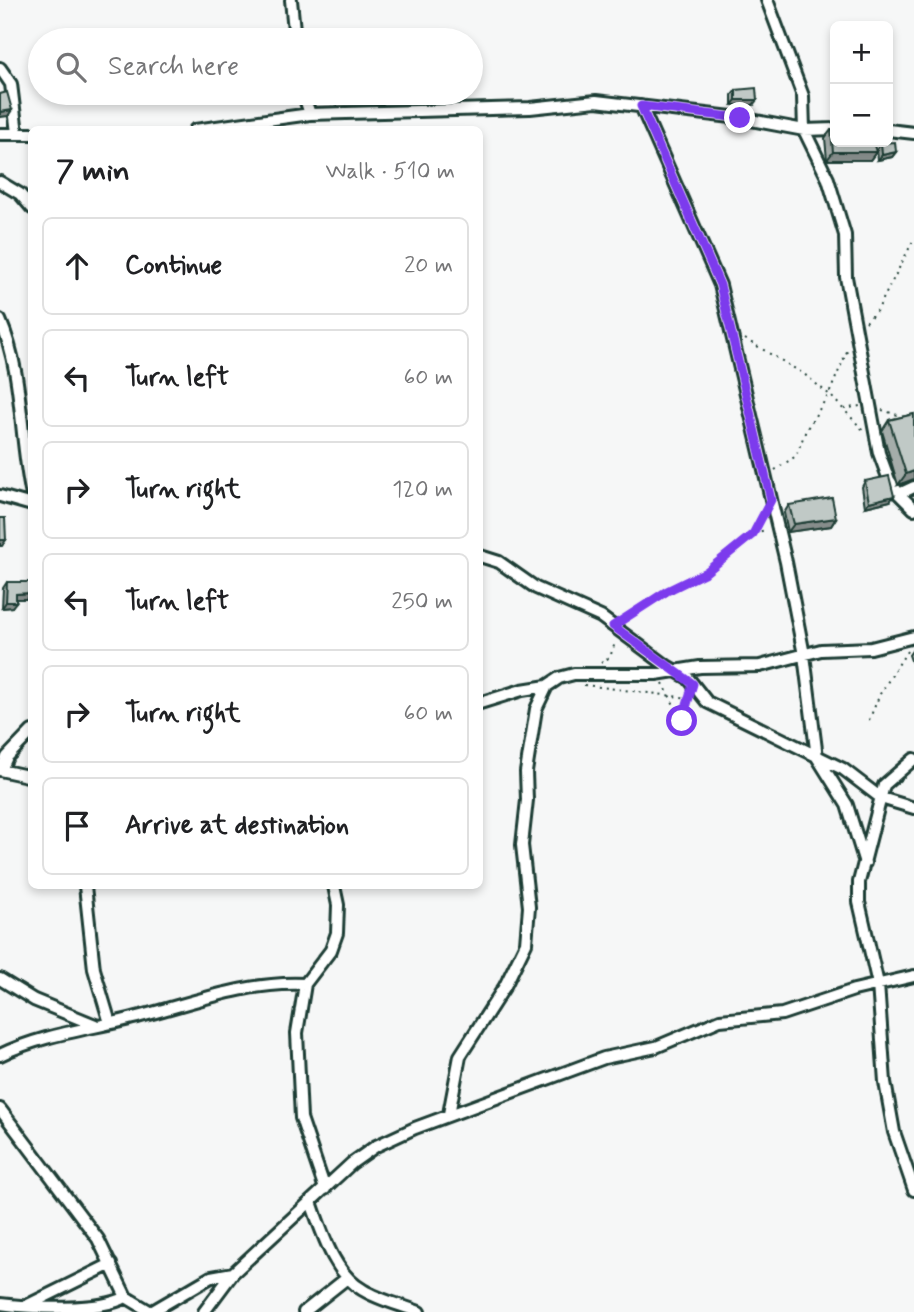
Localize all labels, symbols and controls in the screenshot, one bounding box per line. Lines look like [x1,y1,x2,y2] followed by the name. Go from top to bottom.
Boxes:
[830,21,893,147] map controls
[830,21,893,84] button: +
[28,28,483,105] search box
[52,48,90,86] icon: search
[108,50,239,84] text: Search here
[830,84,893,147] button: −
[724,102,755,133] route end
[56,152,130,191] text: 7 min
[326,157,455,187] text: Walk · 510 m
[58,247,96,285] icon: ahead
[125,249,222,283] text: Continue
[404,251,453,281] text: 20 m
[58,359,96,397] icon: left
[125,361,229,395] text: Turn left
[404,363,453,393] text: 60 m
[58,471,96,509] icon: right
[125,473,241,507] text: Turn right
[392,475,453,505] text: 120 m
[58,583,96,621] icon: left
[125,585,229,619] text: Turn left
[391,587,453,617] text: 250 m
[58,695,96,733] icon: right
[125,697,241,731] text: Turn right
[404,699,453,729] text: 60 m
[666,705,697,736] route start
[58,807,96,845] icon: arrive
[125,809,349,843] text: Arrive at destination

